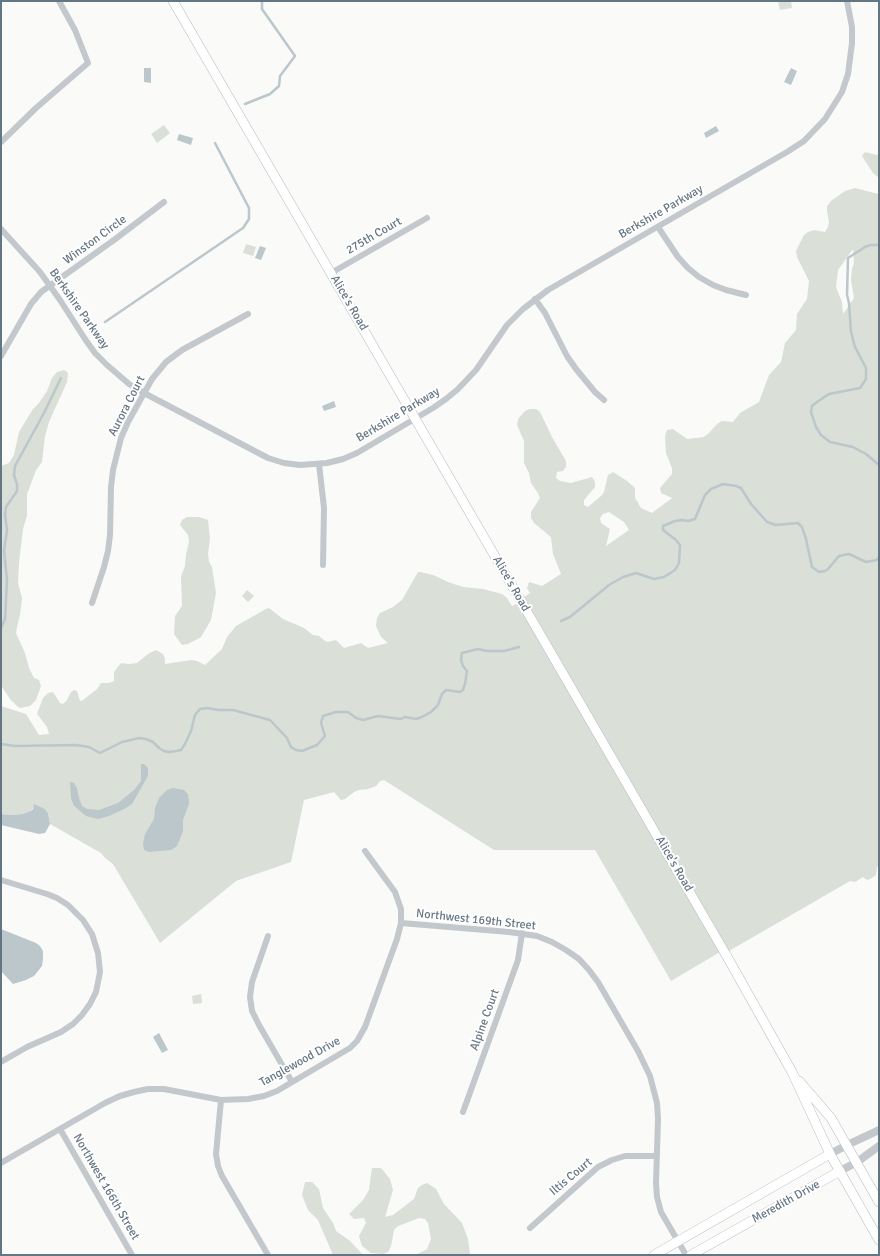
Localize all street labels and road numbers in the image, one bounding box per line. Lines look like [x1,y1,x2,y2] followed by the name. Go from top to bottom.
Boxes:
[616,182,706,242] street label: Berkshire Parkway
[61,212,129,268] street label: Winston Circle
[344,214,404,258] street label: 275th Court
[46,266,112,352] street label: Berkshire Parkway
[327,273,371,333] street label: Alice's Road
[106,373,148,439] street label: Aurora Court
[354,384,442,446] street label: Berkshire Parkway
[489,554,533,614] street label: Alice's Road
[652,834,696,894] street label: Alice's Road
[415,907,537,933] street label: Northwest 169th Street
[467,987,503,1053] street label: Alpine Court
[257,1034,343,1090] street label: Tanglewood Drive
[70,1131,142,1243] street label: Northwest 166th Street
[547,1155,595,1199] street label: Iltis Court
[749,1177,823,1227] street label: Meredith Drive

